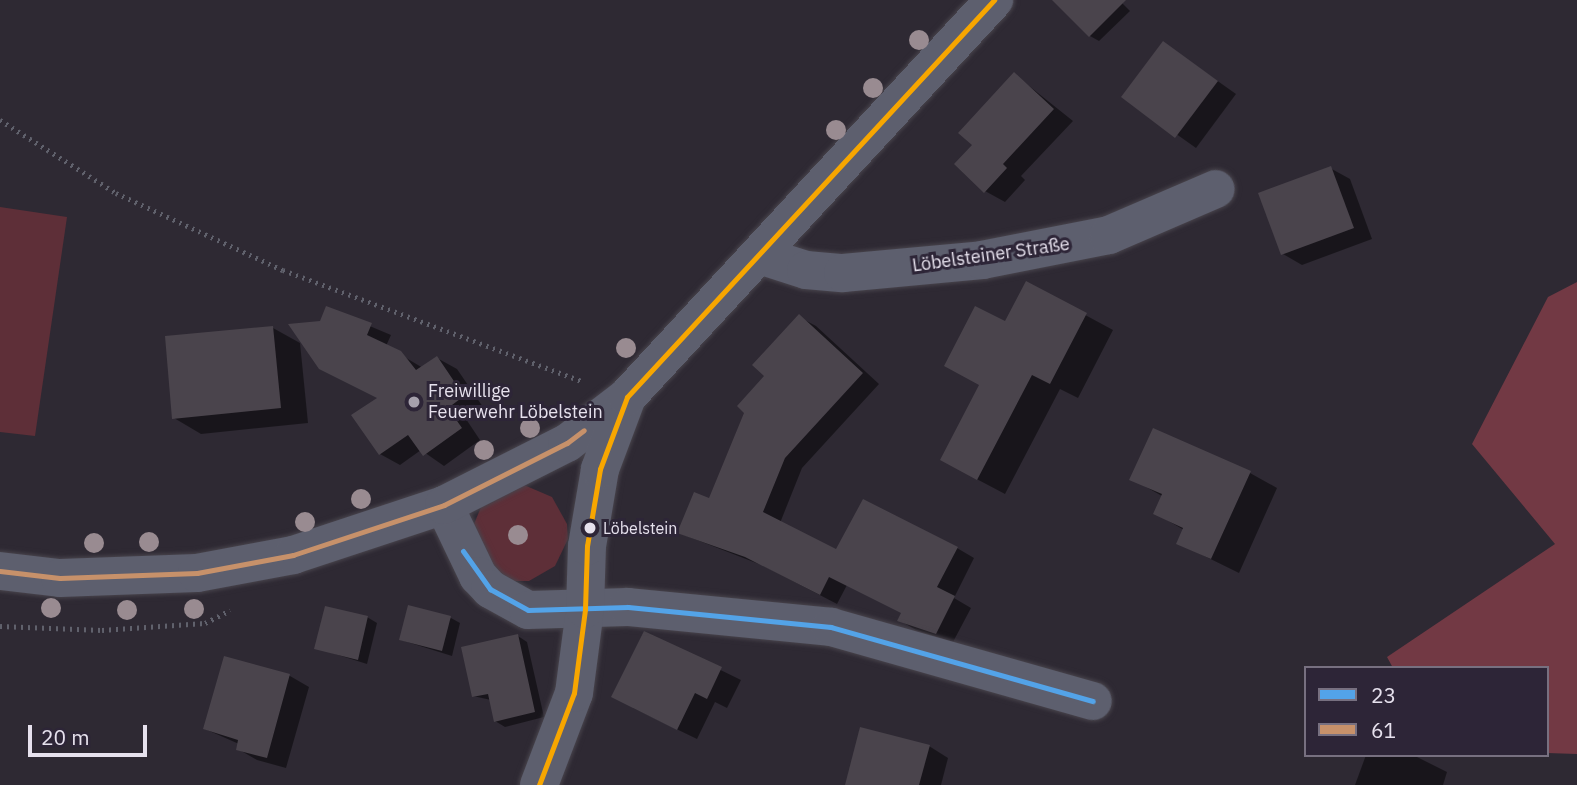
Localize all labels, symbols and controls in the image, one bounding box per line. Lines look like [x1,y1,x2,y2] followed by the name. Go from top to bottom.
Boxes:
[911,233,1071,277] street label: Löbelsteiner Straße
[428,381,603,424] place label: Freiwillige Feuerwehr Löbelstein
[406,394,422,410] marker: Freiwillige Feuerwehr Löbelstein
[603,518,677,538] place label: Löbelstein
[583,521,597,535] marker: Löbelstein
[1304,666,1549,757] legend
[1371,681,1396,709] text: 23
[32,712,150,756] scale bar
[1371,716,1396,744] text: 61
[41,723,90,751] text: 20 m

